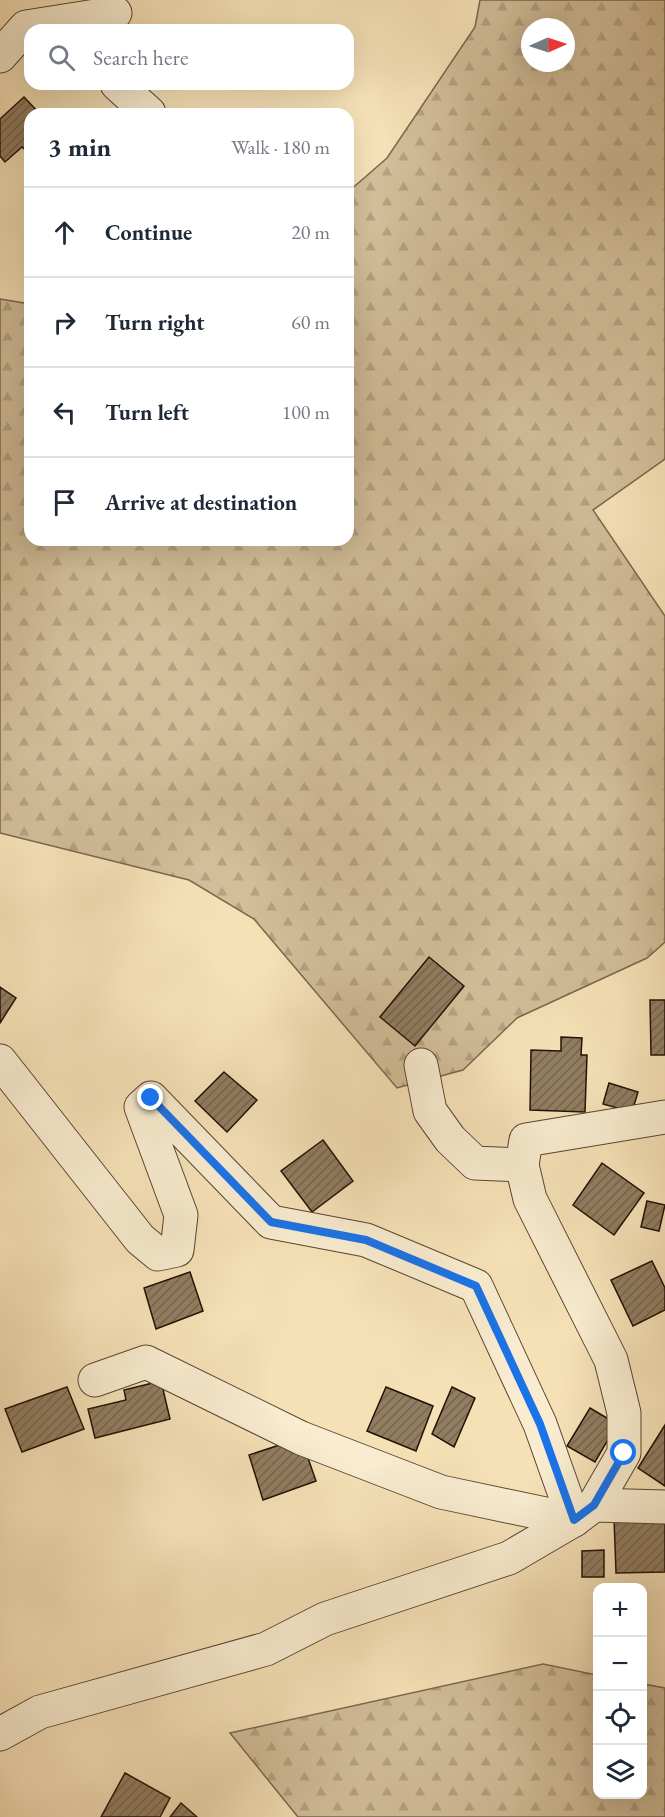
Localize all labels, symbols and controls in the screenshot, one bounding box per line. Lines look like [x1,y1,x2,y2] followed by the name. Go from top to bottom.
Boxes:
[521,18,575,72] north arrow
[24,24,354,90] search box
[45,41,78,74] icon: search
[93,43,188,72] text: Search here
[48,130,111,164] text: 3 min
[231,134,330,160] text: Walk · 180 m
[48,216,81,249] icon: ahead
[105,218,192,247] text: Continue
[291,219,330,245] text: 20 m
[48,306,81,339] icon: right
[105,308,204,337] text: Turn right
[291,309,330,335] text: 60 m
[48,396,81,429] icon: left
[105,398,189,427] text: Turn left
[282,399,330,425] text: 100 m
[48,486,81,519] icon: arrive
[105,488,297,517] text: Arrive at destination
[137,1084,163,1110] route end
[610,1439,636,1465] route start
[593,1583,647,1799] map controls
[593,1583,647,1637] button: +
[593,1637,647,1691] button: −
[593,1691,647,1745] button: locate
[593,1745,647,1799] button: layers

